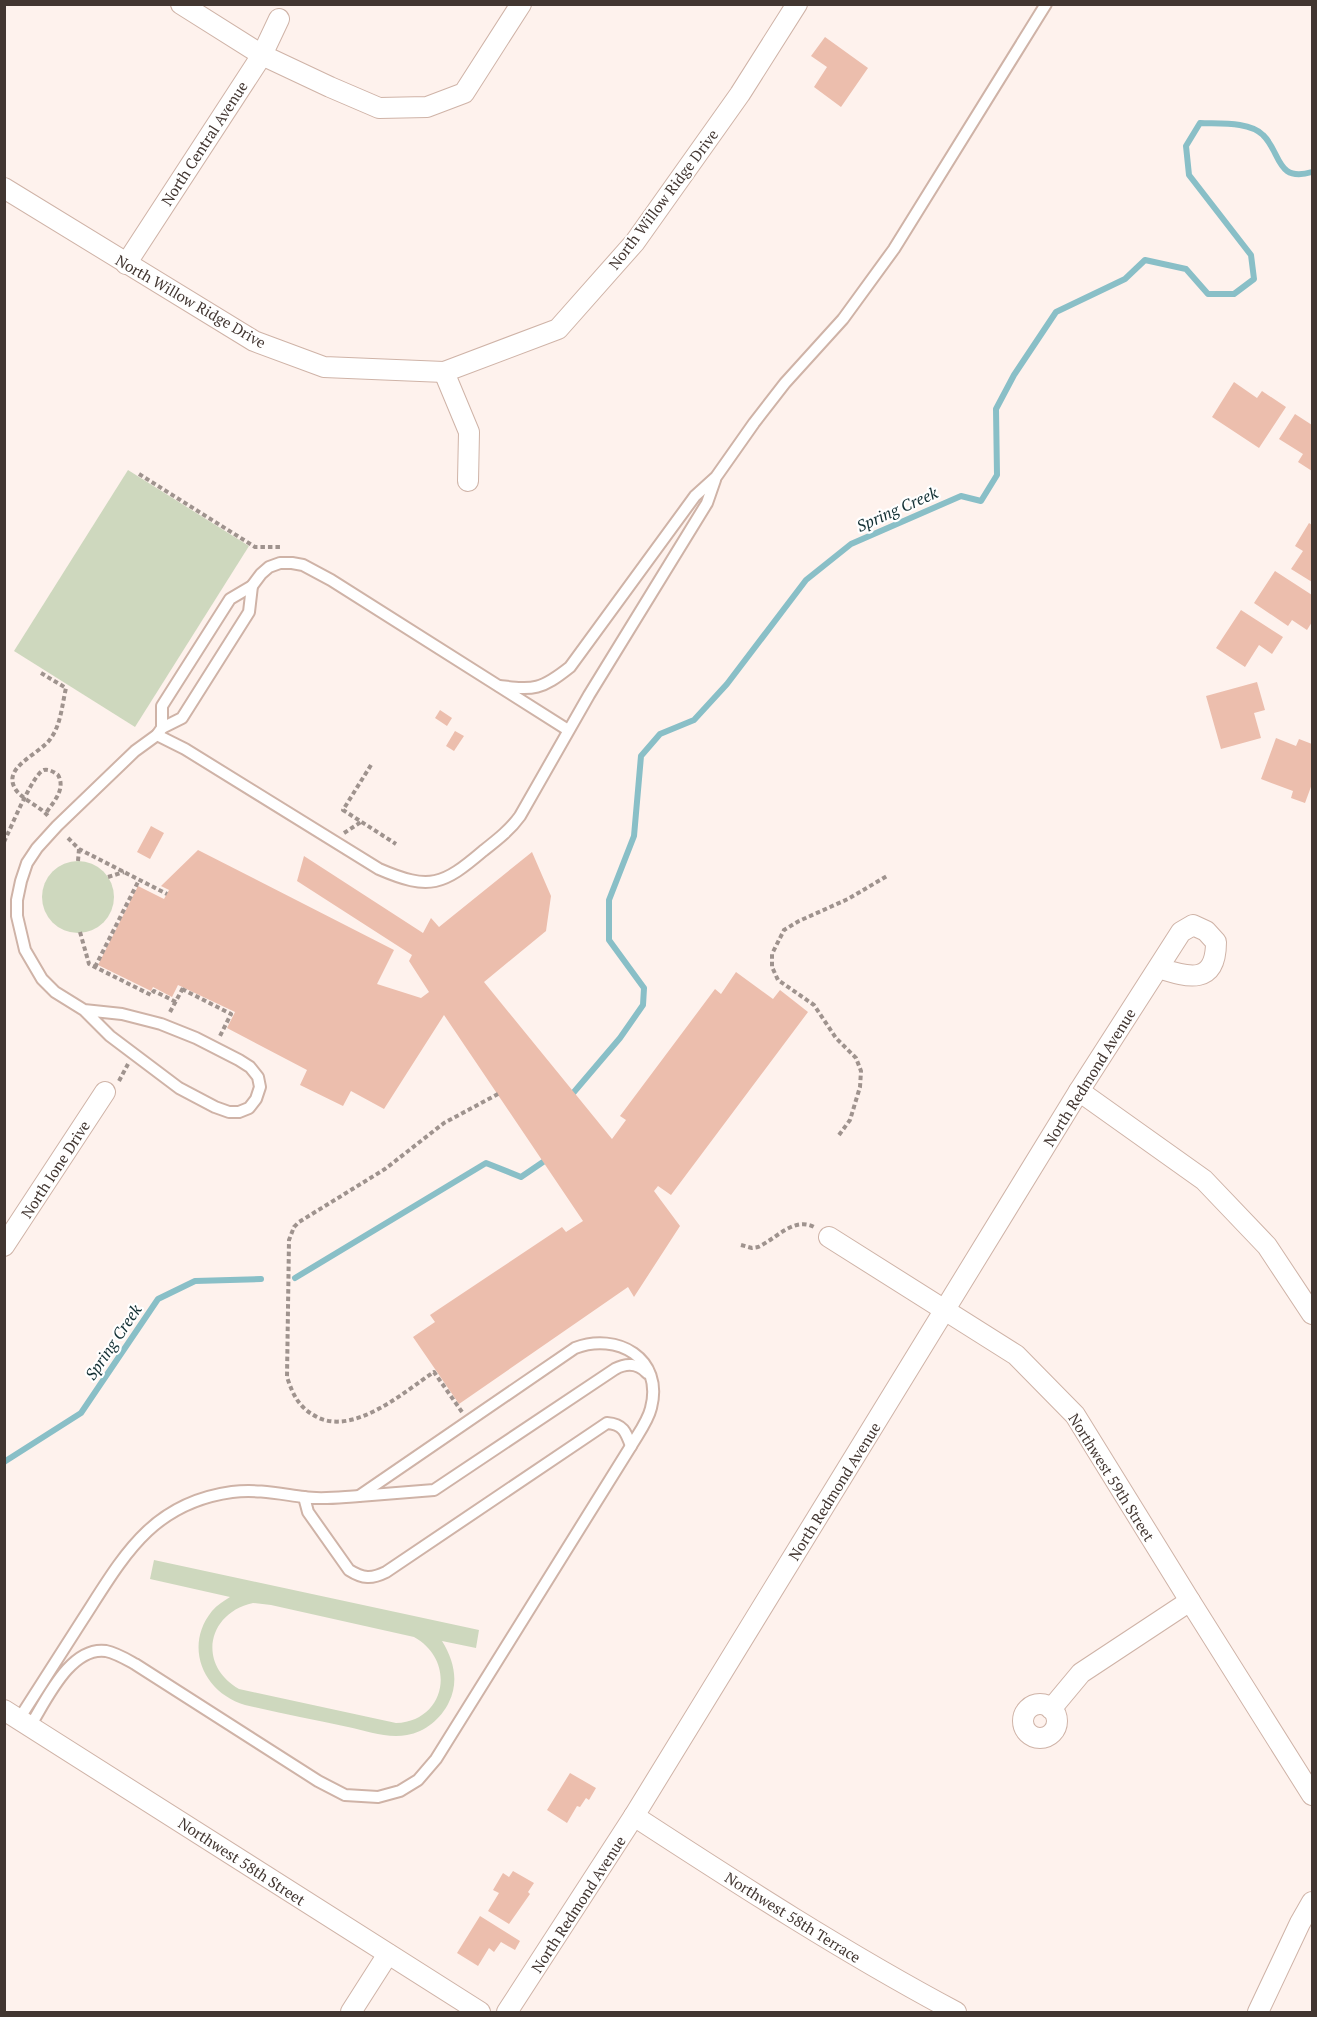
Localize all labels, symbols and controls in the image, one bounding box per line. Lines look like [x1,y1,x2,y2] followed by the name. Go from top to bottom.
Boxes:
[156,77,252,209] street label: North Central Avenue
[604,125,722,273] street label: North Willow Ridge Drive
[112,250,270,352] street label: North Willow Ridge Drive
[853,481,941,537] water label: Spring Creek
[1038,1004,1140,1150] street label: North Redmond Avenue
[16,1116,94,1222] street label: North Ione Drive
[80,1300,147,1384] water label: Spring Creek
[1064,1409,1160,1545] street label: Northwest 59th Street
[783,1418,885,1564] street label: North Redmond Avenue
[175,1812,310,1910] street label: Northwest 58th Street
[526,1832,630,1976] street label: North Redmond Avenue
[721,1867,865,1967] street label: Northwest 58th Terrace

